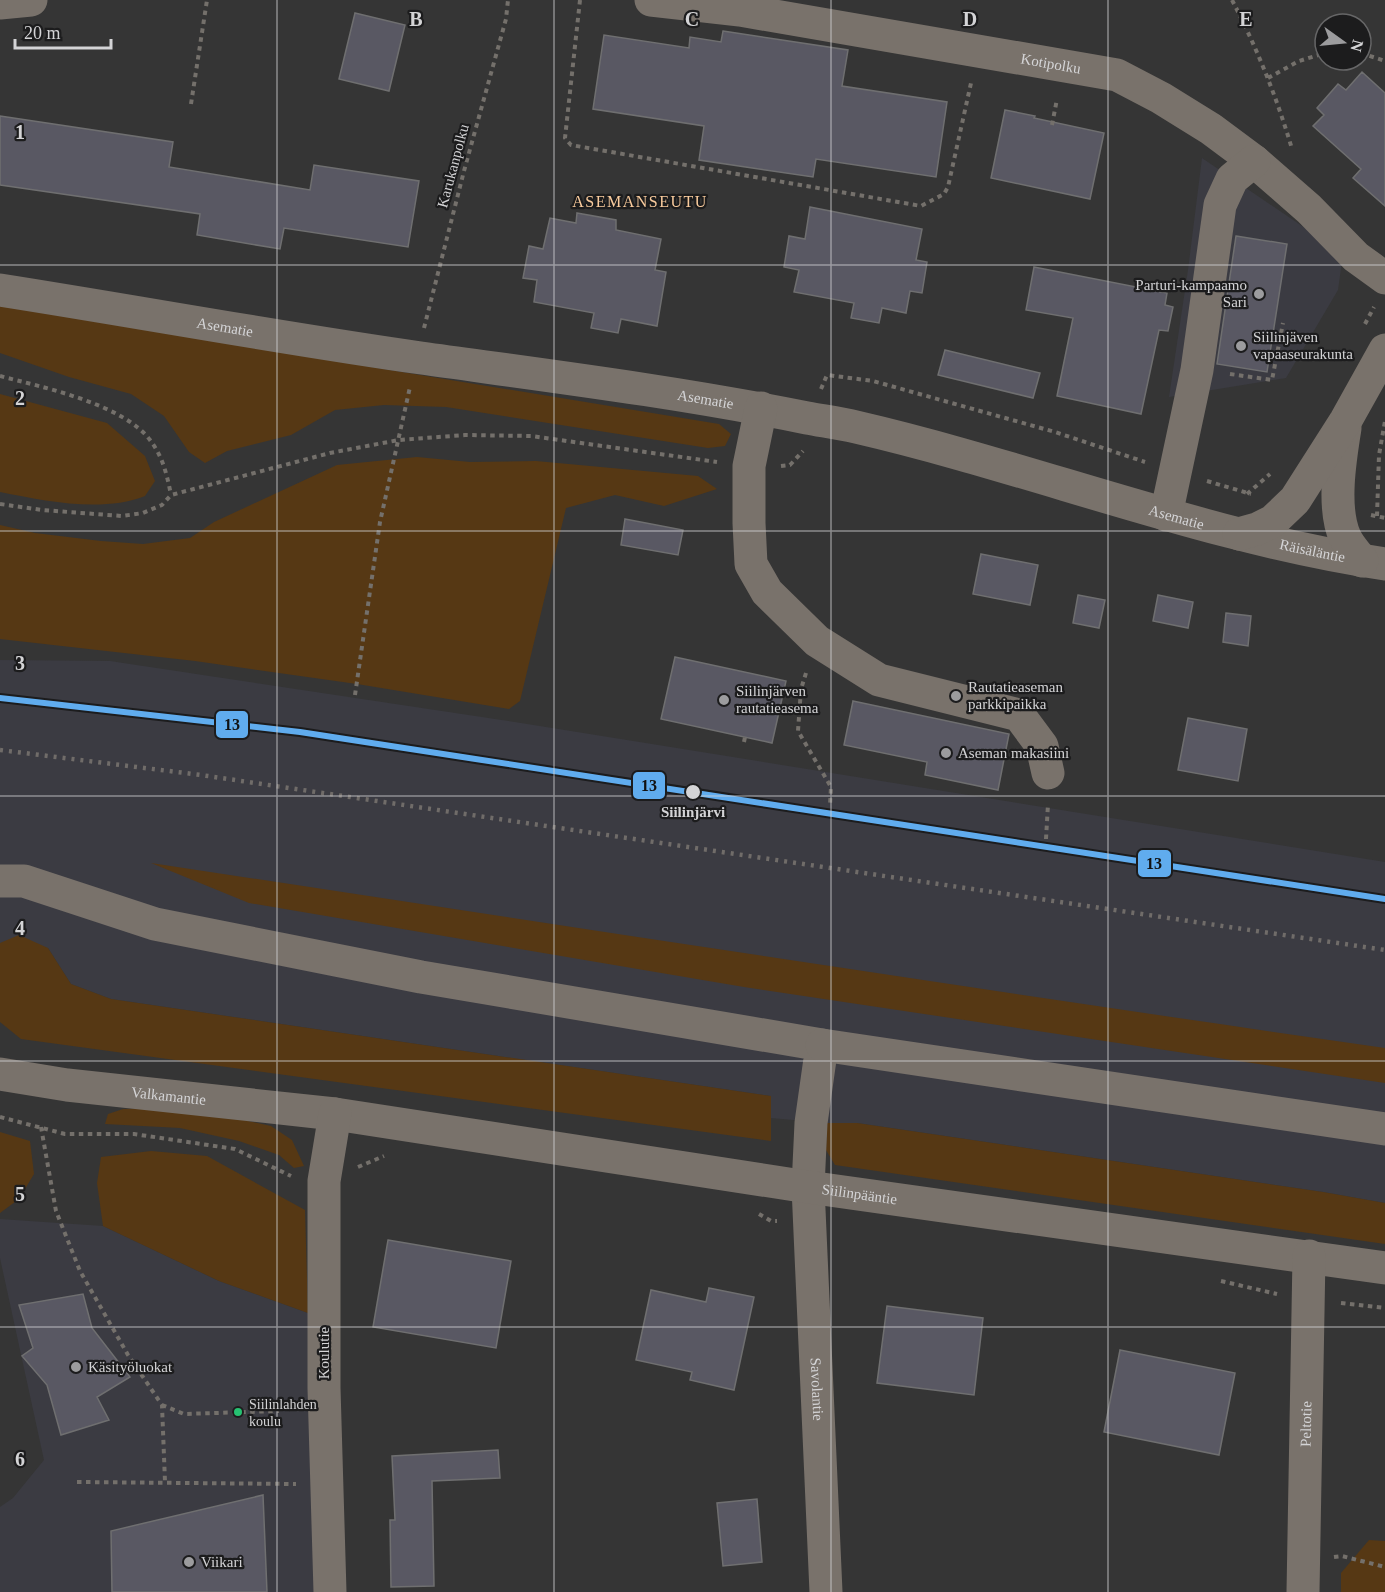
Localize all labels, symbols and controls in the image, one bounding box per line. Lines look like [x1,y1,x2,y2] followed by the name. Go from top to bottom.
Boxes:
[409,8,423,30] text: B
[685,8,699,30] text: C
[963,8,977,30] text: D
[1239,8,1253,30] text: E
[15,12,111,50] scale bar
[1313,12,1373,72] north arrow
[24,23,61,43] text: 20 m
[1347,38,1367,54] text: N
[1020,51,1083,77] street label: Kotipolku
[15,121,25,143] text: 1
[434,122,472,210] street label: Karukanpolku
[572,193,708,210] district label: ASEMANSEUTU
[1135,277,1247,310] place label: Parturi-kampaamo Sari
[1252,287,1266,301] marker: Parturi-kampaamo Sari
[196,315,255,340] street label: Asematie
[1253,329,1353,362] place label: Siilinjäven vapaaseurakunta
[1234,339,1248,353] marker: Siilinjäven vapaaseurakunta
[15,387,25,409] text: 2
[676,387,735,412] street label: Asematie
[1147,502,1206,533] street label: Asematie
[1278,536,1347,565] street label: Räisäläntie
[15,652,25,674] text: 3
[968,679,1063,712] place label: Rautatieaseman parkkipaikka
[736,683,819,716] place label: Siilinjärven rautatieasema
[949,689,963,703] marker: Rautatieaseman parkkipaikka
[717,693,731,707] marker: Siilinjärven rautatieasema
[215,710,249,739] line badge: 13
[224,716,240,733] text: 13
[958,745,1069,761] place label: Aseman makasiini
[939,746,953,760] marker: Aseman makasiini
[632,771,666,800] line badge: 13
[641,777,657,794] text: 13
[684,783,702,801] marker: Siilinjärvi
[661,804,725,820] place label: Siilinjärvi
[1137,849,1172,878] line badge: 13
[1146,855,1162,872] text: 13
[15,917,25,939] text: 4
[130,1084,207,1108] street label: Valkamantie
[821,1181,898,1207] street label: Siilinpääntie
[15,1183,25,1205] text: 5
[316,1326,332,1379] street label: Koulutie
[808,1357,826,1421] street label: Savolantie
[88,1359,173,1375] place label: Käsityöluokat
[69,1360,83,1374] marker: Käsityöluokat
[249,1397,317,1429] place label: Siilinlahden koulu
[1298,1401,1314,1447] street label: Peltotie
[232,1406,244,1418] marker: Siilinlahden koulu
[15,1448,25,1470] text: 6
[201,1554,243,1570] place label: Viikari
[182,1555,196,1569] marker: Viikari

